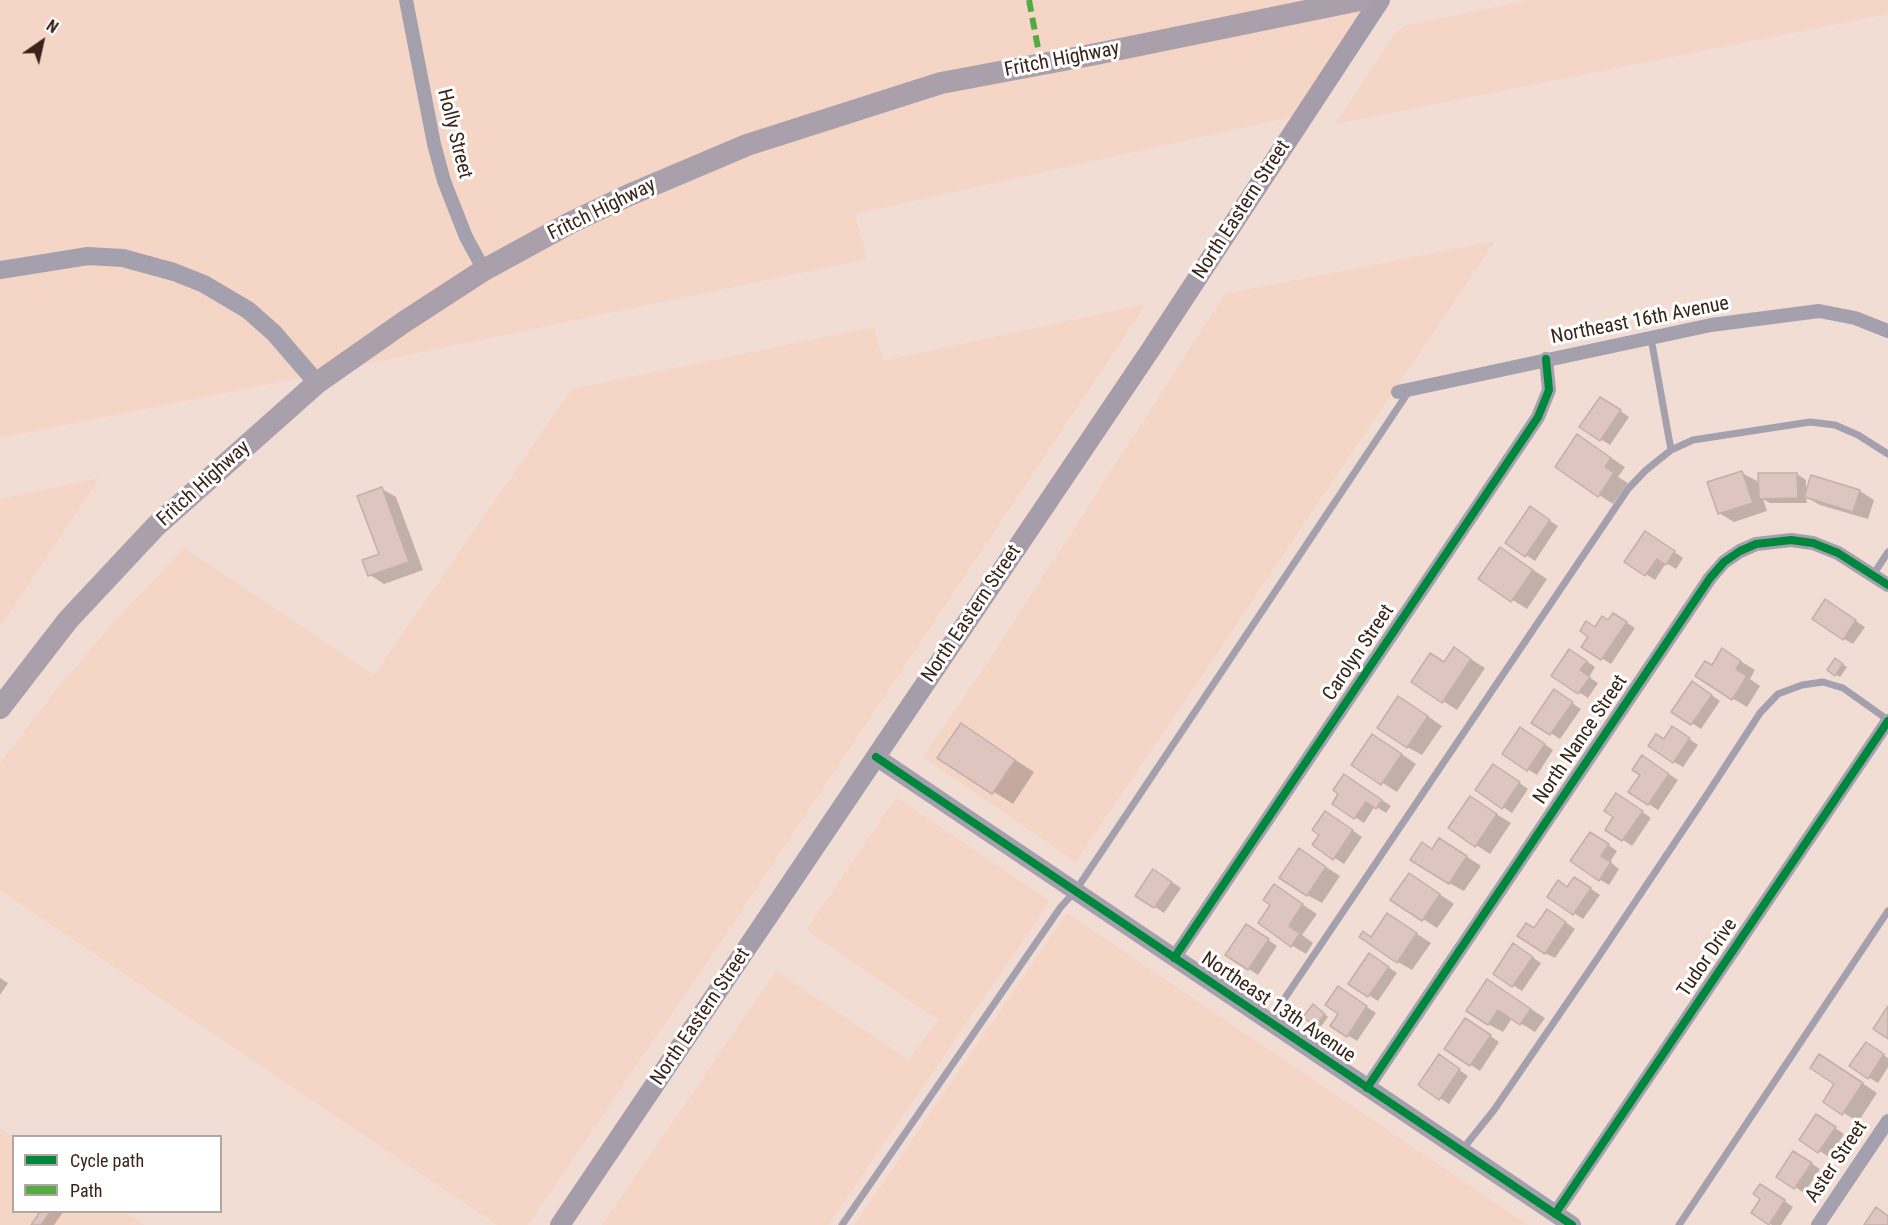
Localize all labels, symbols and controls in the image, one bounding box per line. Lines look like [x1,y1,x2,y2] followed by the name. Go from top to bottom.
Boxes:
[12,12,72,72] north arrow
[43,16,62,37] text: N
[1002,37,1122,83] street label: Fritch Highway
[431,87,477,181] street label: Holly Street
[1188,136,1296,284] street label: North Eastern Street
[544,174,660,246] street label: Fritch Highway
[1549,292,1731,350] street label: Northeast 16th Avenue
[153,436,255,532] street label: Fritch Highway
[917,541,1027,687] street label: North Eastern Street
[1318,600,1400,706] street label: Carolyn Street
[1529,671,1633,809] street label: North Nance Street
[1673,914,1743,1002] street label: Tudor Drive
[646,944,756,1090] street label: North Eastern Street
[1196,948,1360,1068] street label: Northeast 13th Avenue
[1801,1117,1873,1207] street label: Aster Street
[12,1135,222,1213] legend
[70,1150,144,1171] text: Cycle path
[70,1180,103,1201] text: Path

